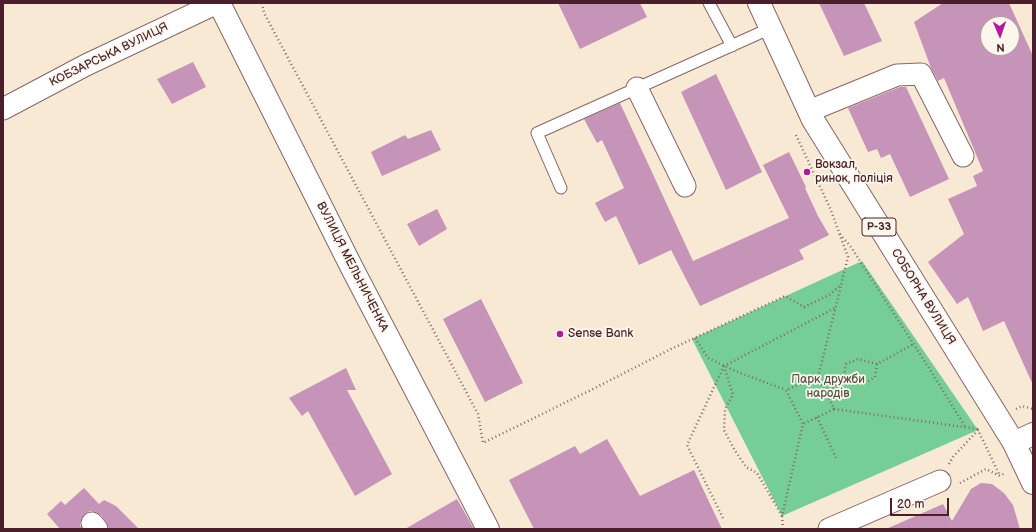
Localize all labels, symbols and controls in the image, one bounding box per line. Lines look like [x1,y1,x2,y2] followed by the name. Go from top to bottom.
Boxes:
[980,16,1020,56] north arrow
[47,20,171,90] street label: КОБЗАРСЬКА ВУЛИЦЯ
[996,41,1005,54] text: N
[815,158,893,186] place label: Вокзал, ринок, поліція
[802,167,812,177] marker: Вокзал, ринок, поліція
[313,200,391,334] street label: ВУЛИЦЯ МЕЛЬНИЧЕНКА
[862,218,896,236] road number: Р-33
[888,246,958,348] street label: СОБОРНА ВУЛИЦЯ
[568,327,633,341] place label: Sense Bank
[555,329,565,339] marker: Sense Bank
[791,373,865,401] park label: Парк дружби народів
[892,490,951,516] scale bar
[897,497,924,512] text: 20 m

